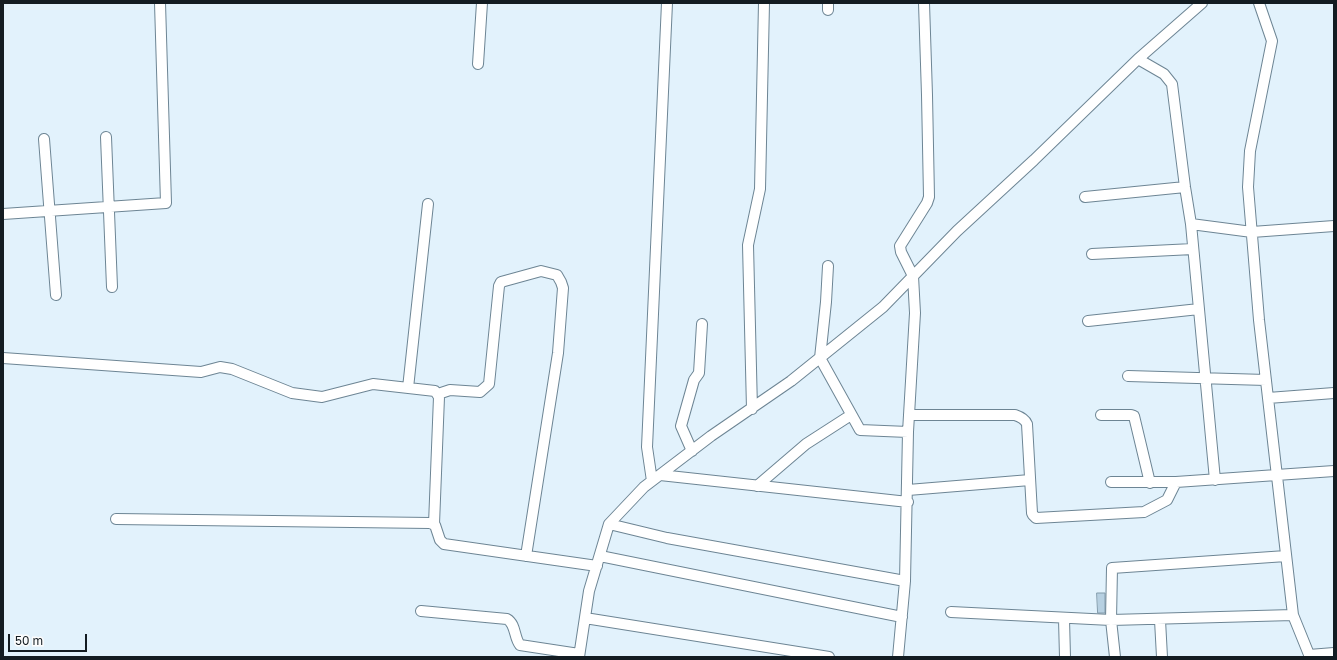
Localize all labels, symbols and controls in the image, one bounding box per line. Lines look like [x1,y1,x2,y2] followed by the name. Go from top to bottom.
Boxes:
[10,626,89,652] scale bar
[15,633,43,648] text: 50 m

